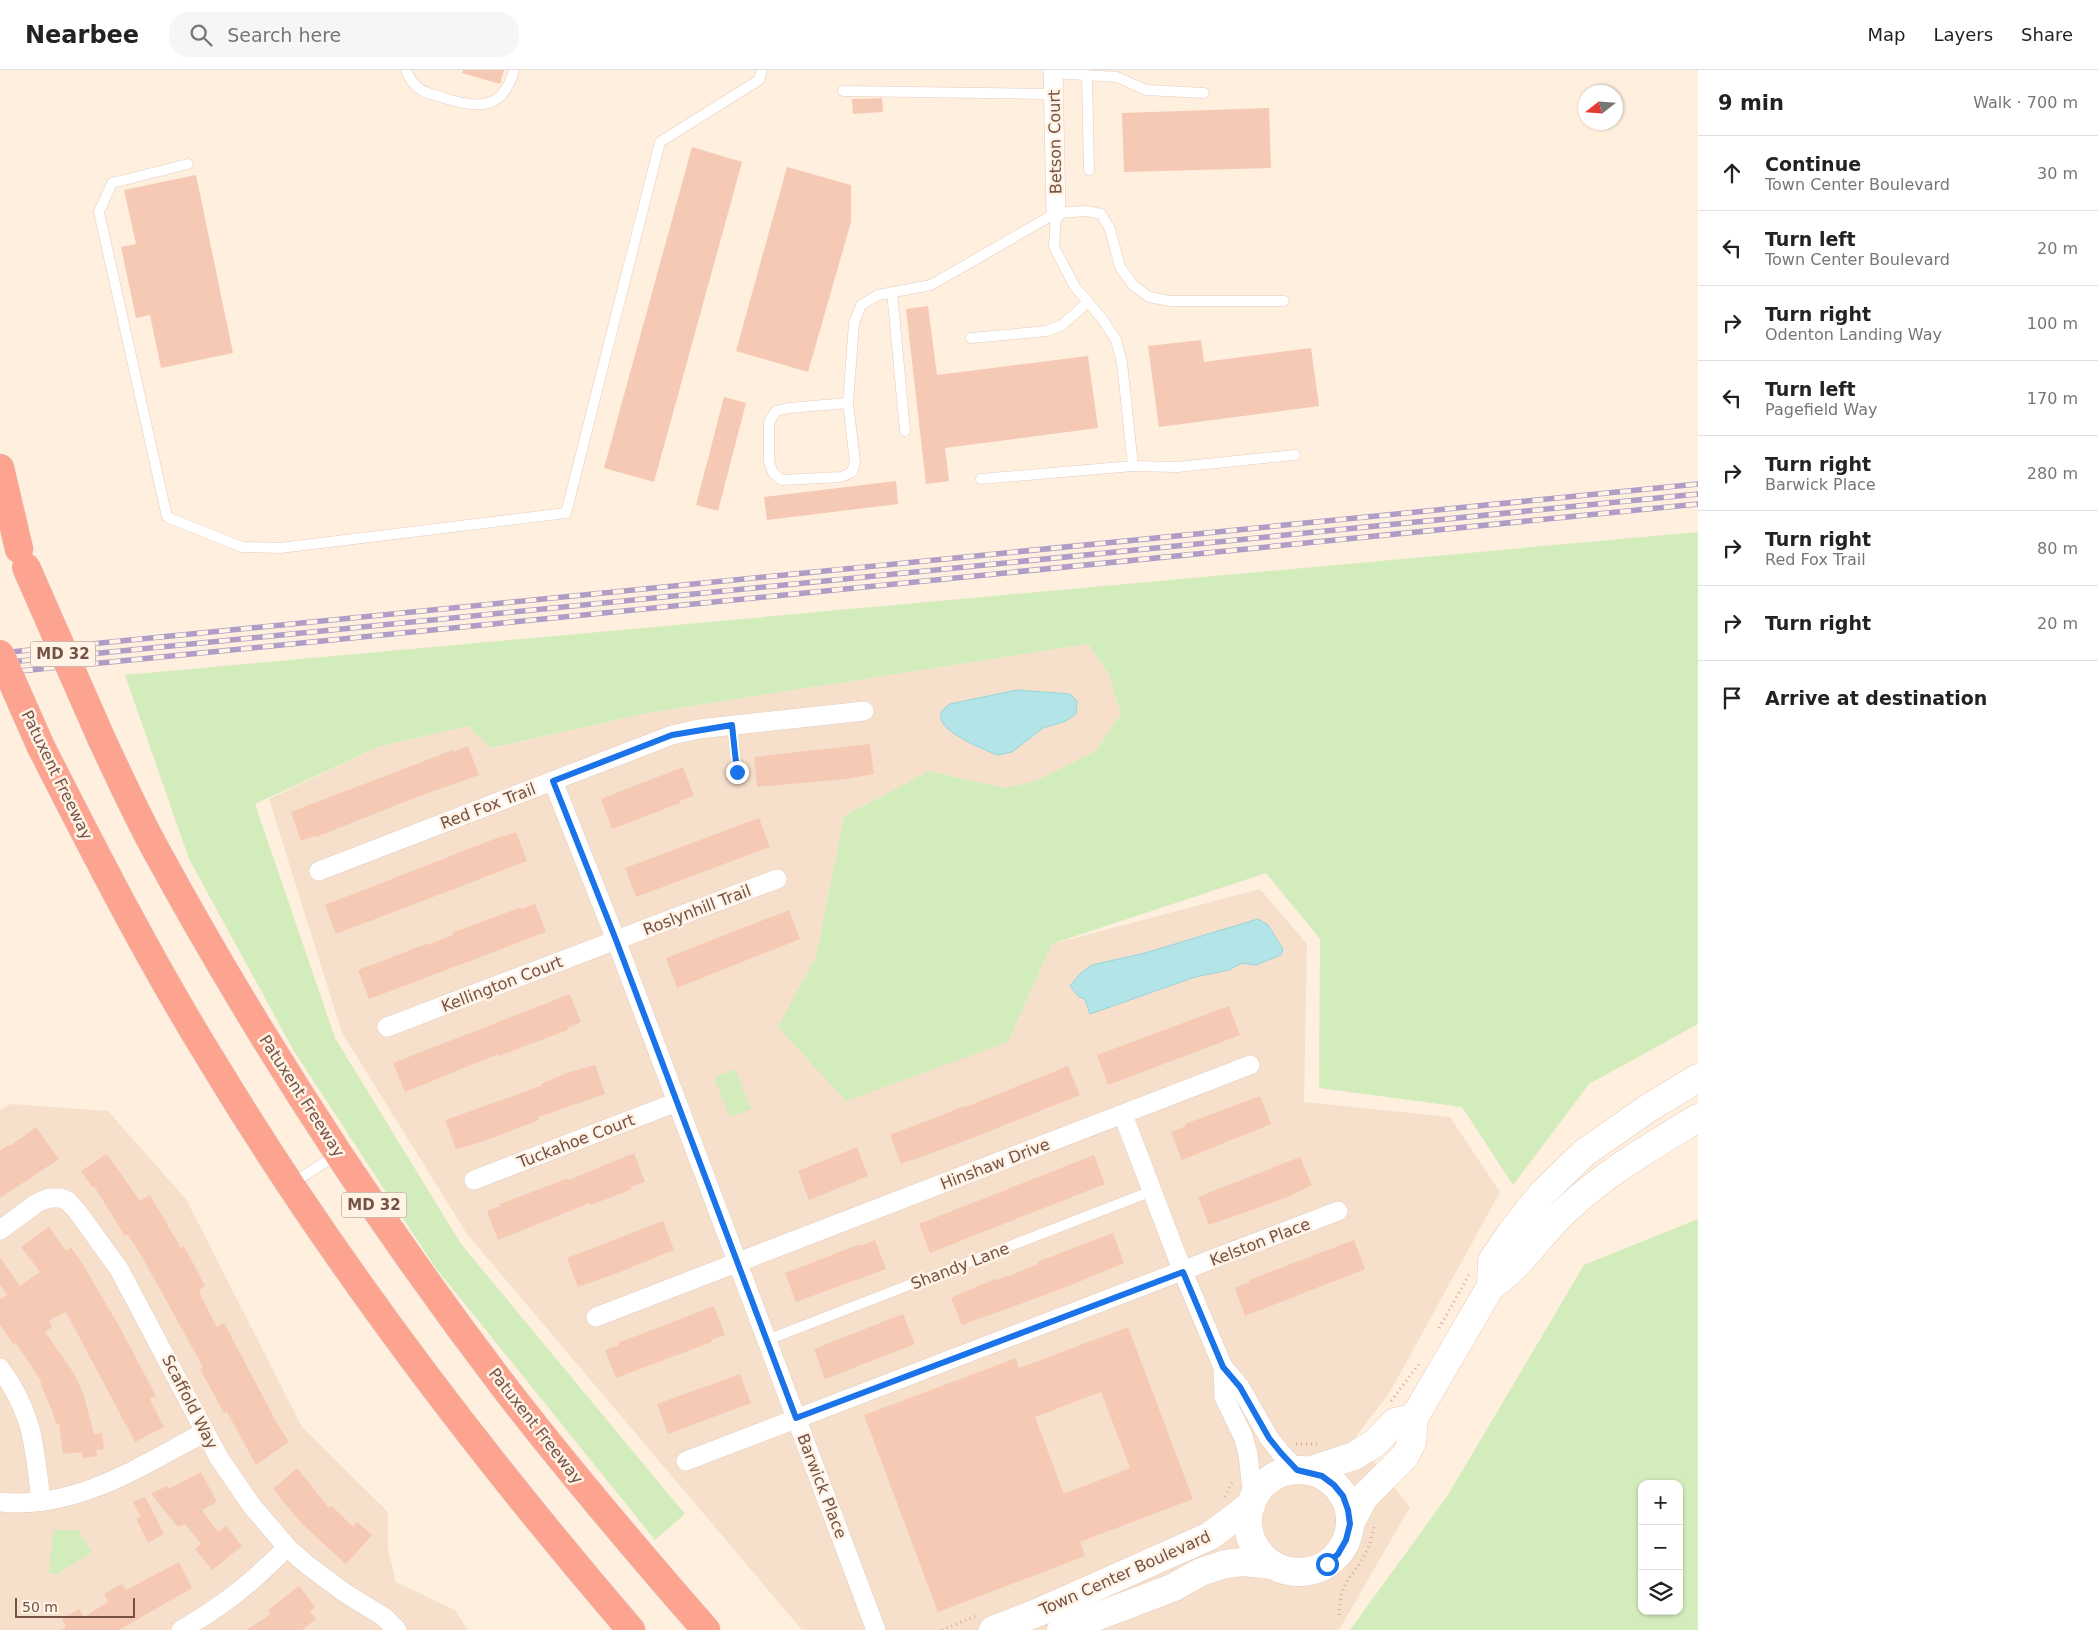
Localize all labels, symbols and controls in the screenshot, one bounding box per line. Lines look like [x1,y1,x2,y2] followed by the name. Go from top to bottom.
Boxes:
[169,12,519,57] search box
[25,21,139,49] text: Nearbee
[187,21,215,49] icon: search
[227,24,341,46] text: Search here
[1867,24,1905,45] text: Map
[1933,24,1993,45] text: Layers
[2021,24,2073,45] text: Share
[1578,85,1623,130] north arrow
[1045,90,1065,194] street label: Betson Court
[1718,91,1784,115] text: 9 min
[1973,93,2078,112] text: Walk · 700 m
[1765,153,1861,175] text: Continue
[1718,159,1746,187] icon: ahead
[2037,164,2078,183] text: 30 m
[1765,175,1950,194] text: Town Center Boulevard
[1765,228,1856,250] text: Turn left
[1718,234,1746,262] icon: left
[2037,239,2078,258] text: 20 m
[1765,250,1950,269] text: Town Center Boulevard
[1765,303,1871,325] text: Turn right
[1718,309,1746,337] icon: right
[2027,314,2078,333] text: 100 m
[1765,325,1942,344] text: Odenton Landing Way
[1765,378,1856,400] text: Turn left
[1718,384,1746,412] icon: left
[2027,389,2078,408] text: 170 m
[1765,400,1877,419] text: Pagefield Way
[1765,453,1871,475] text: Turn right
[1718,459,1746,487] icon: right
[2027,464,2078,483] text: 280 m
[1765,475,1876,494] text: Barwick Place
[1765,528,1871,550] text: Turn right
[1718,534,1746,562] icon: right
[2037,539,2078,558] text: 80 m
[1765,550,1866,569] text: Red Fox Trail
[1718,609,1746,637] icon: right
[1765,612,1871,634] text: Turn right
[2037,614,2078,633] text: 20 m
[30,642,96,666] road number: MD 32
[1718,684,1746,712] icon: arrive
[1765,687,1987,709] text: Arrive at destination
[17,707,97,843] street label: Patuxent Freeway
[726,761,749,784] route end
[438,779,538,833] street label: Red Fox Trail
[640,881,754,939] street label: Roslynhill Trail
[439,952,565,1016] street label: Kellington Court
[255,1031,349,1161] street label: Patuxent Freeway
[514,1110,637,1172] street label: Tuckahoe Court
[938,1134,1052,1194] street label: Hinshaw Drive
[342,1192,406,1218] road number: MD 32
[1207,1214,1313,1270] street label: Kelston Place
[908,1239,1012,1293] street label: Shandy Lane
[158,1352,222,1452] street label: Scaffold Way
[485,1364,587,1488] street label: Patuxent Freeway
[793,1431,851,1541] street label: Barwick Place
[1638,1480,1683,1615] map controls
[1638,1480,1683,1525] button: +
[1638,1525,1683,1570] button: −
[1036,1527,1213,1620] street label: Town Center Boulevard
[1316,1553,1339,1576] route start
[1638,1570,1683,1615] button: layers
[15,1595,135,1618] scale bar
[22,1599,58,1615] text: 50 m

